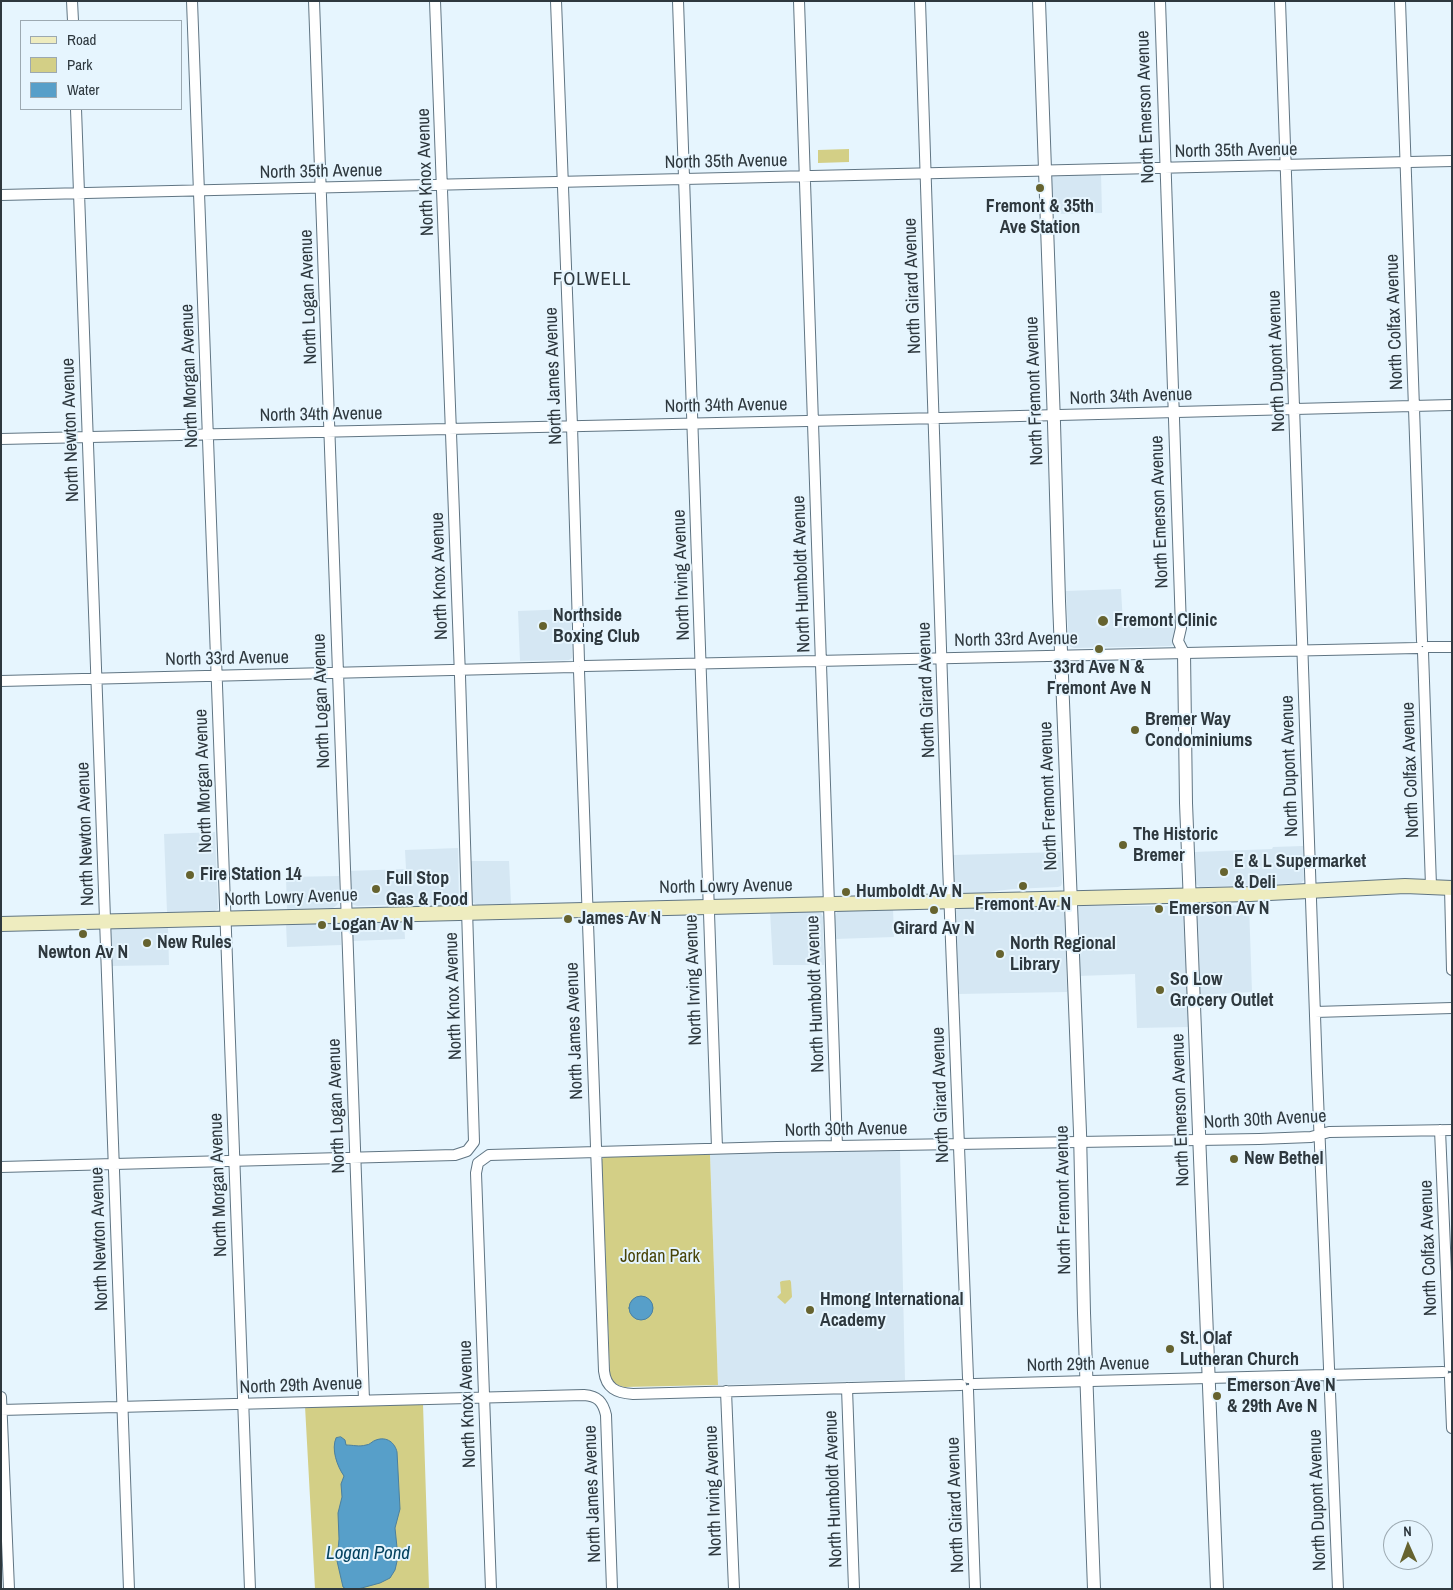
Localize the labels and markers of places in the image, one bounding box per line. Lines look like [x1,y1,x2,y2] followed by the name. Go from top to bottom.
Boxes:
[1034,182,1046,194] marker: Fremont & 35th Ave Station
[986,196,1094,238] place label: Fremont & 35th Ave Station
[553,605,640,648] place label: Northside Boxing Club
[1114,610,1217,632] place label: Fremont Clinic
[1096,614,1110,628] marker: Fremont Clinic
[537,620,549,632] marker: Northside Boxing Club
[1093,643,1105,655] marker: 33rd Ave N & Fremont Ave N
[1047,657,1151,700] place label: 33rd Ave N & Fremont Ave N
[1145,709,1252,752] place label: Bremer Way Condominiums
[1129,724,1141,736] marker: Bremer Way Condominiums
[1133,824,1218,866] place label: The Historic Bremer
[1117,839,1129,851] marker: The Historic Bremer
[1234,851,1366,894] place label: E & L Supermarket & Deli
[200,864,302,886] place label: Fire Station 14
[1218,866,1230,878] marker: E & L Supermarket & Deli
[386,868,468,911] place label: Full Stop Gas & Food
[184,869,196,881] marker: Fire Station 14
[1017,880,1029,892] marker: Fremont Av N
[856,881,962,903] place label: Humboldt Av N
[370,883,382,895] marker: Full Stop Gas & Food
[840,886,852,898] marker: Humboldt Av N
[975,894,1071,916] place label: Fremont Av N
[1169,898,1269,920] place label: Emerson Av N
[1153,903,1165,915] marker: Emerson Av N
[928,904,940,916] marker: Girard Av N
[578,908,661,930] place label: James Av N
[562,913,574,925] marker: James Av N
[332,914,413,936] place label: Logan Av N
[893,918,975,940] place label: Girard Av N
[316,919,328,931] marker: Logan Av N
[77,928,89,940] marker: Newton Av N
[157,932,232,954] place label: New Rules
[1010,933,1116,976] place label: North Regional Library
[141,937,153,949] marker: New Rules
[38,942,128,964] place label: Newton Av N
[994,948,1006,960] marker: North Regional Library
[1170,969,1273,1012] place label: So Low Grocery Outlet
[1154,984,1166,996] marker: So Low Grocery Outlet
[1244,1148,1324,1170] place label: New Bethel
[1228,1153,1240,1165] marker: New Bethel
[820,1289,964,1332] place label: Hmong International Academy
[804,1304,816,1316] marker: Hmong International Academy
[1180,1328,1299,1370] place label: St. Olaf Lutheran Church
[1164,1343,1176,1355] marker: St. Olaf Lutheran Church
[1227,1375,1336,1418] place label: Emerson Ave N & 29th Ave N
[1211,1390,1223,1402] marker: Emerson Ave N & 29th Ave N

